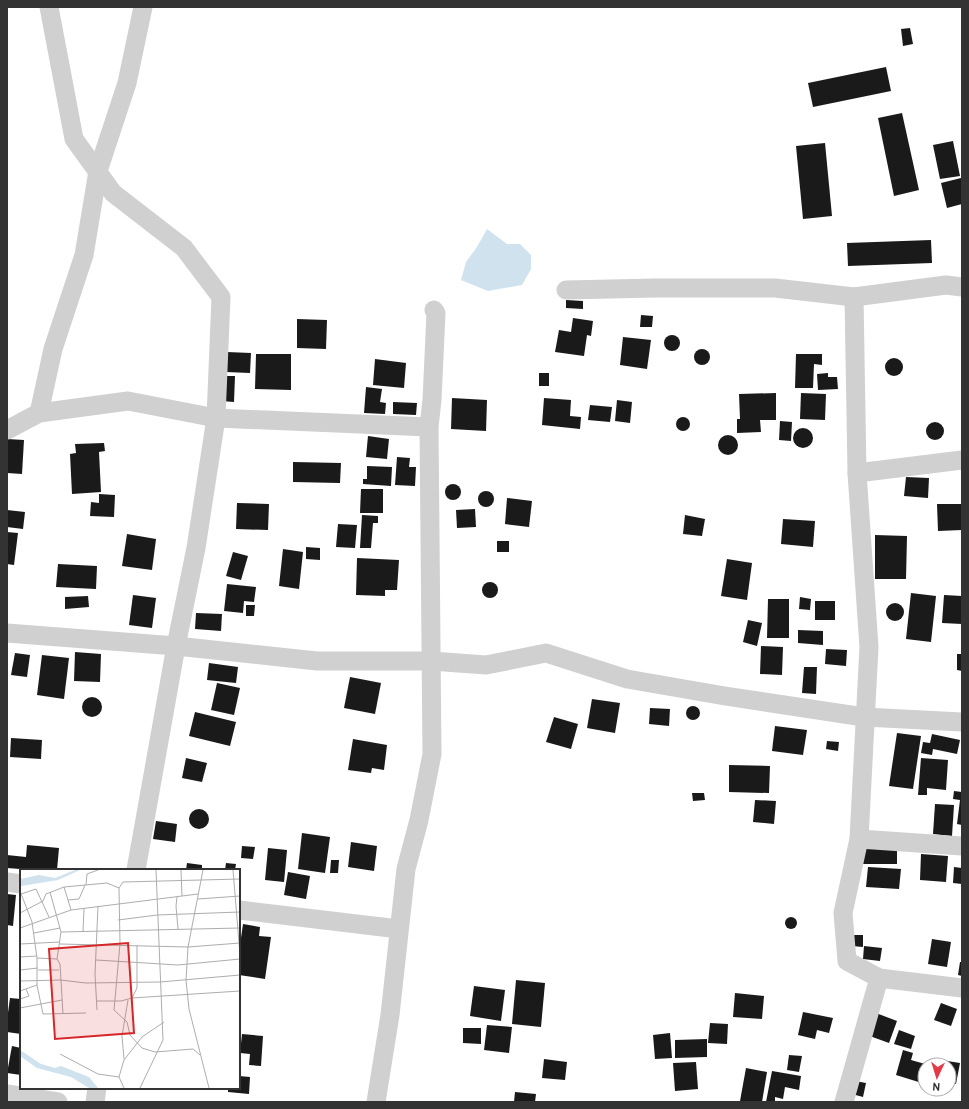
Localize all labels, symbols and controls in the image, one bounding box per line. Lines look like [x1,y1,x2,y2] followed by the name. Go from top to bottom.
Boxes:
[20,869,240,1089] inset map
[917,1057,957,1097] north arrow
[932,1079,941,1093] text: N

